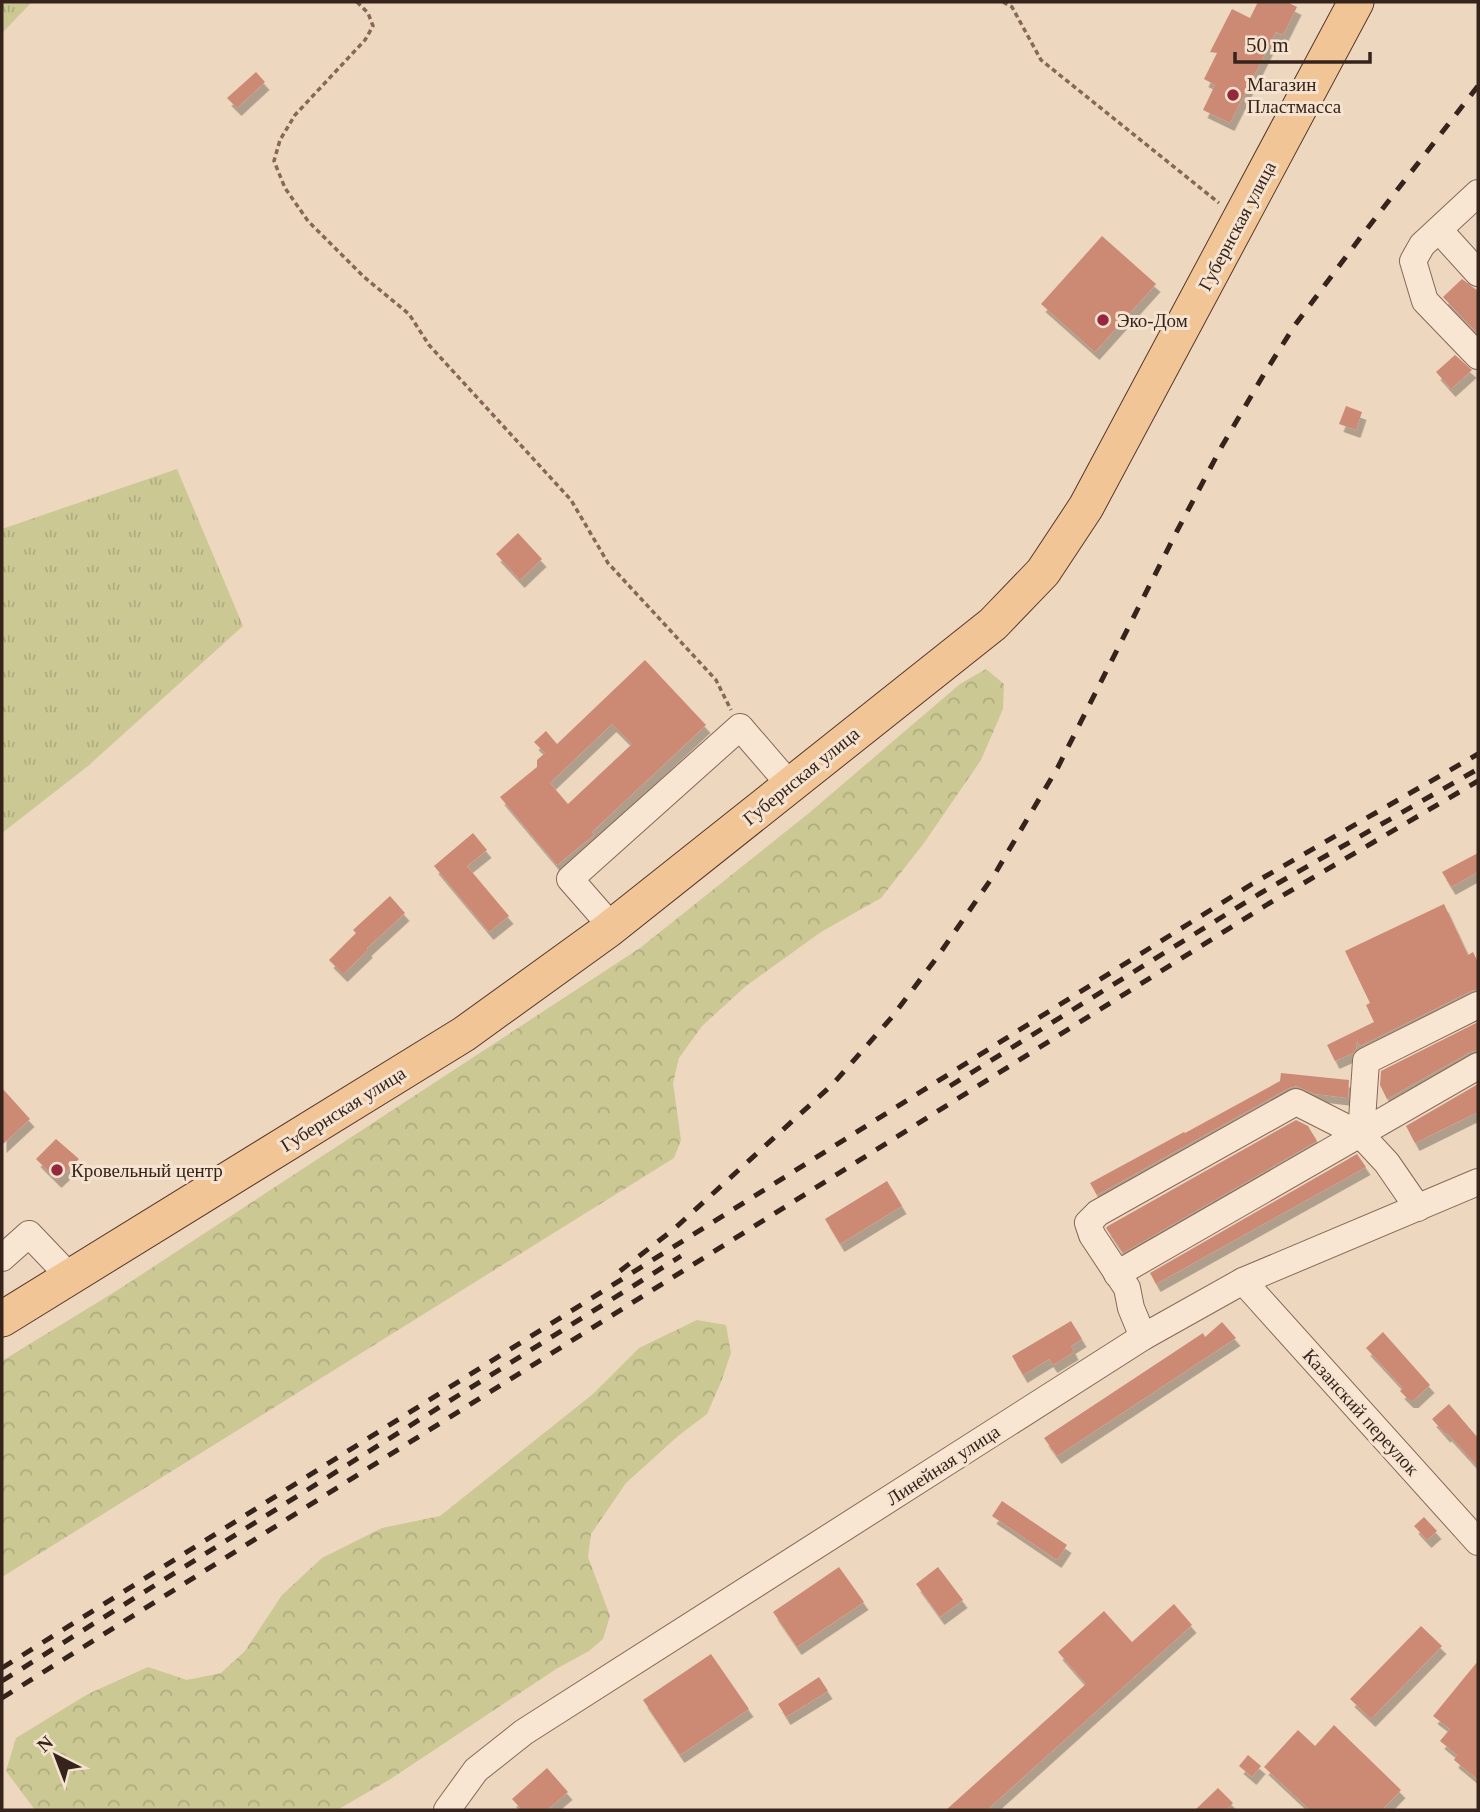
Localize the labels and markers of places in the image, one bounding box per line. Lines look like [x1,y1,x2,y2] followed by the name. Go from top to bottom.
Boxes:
[1247,74,1342,117] place label: Магазин Пластмасса
[1225,87,1241,103] marker: Магазин Пластмасса
[1117,310,1188,331] place label: Эко-Дом
[1095,312,1111,328] marker: Эко-Дом
[71,1160,223,1181] place label: Кровельный центр
[49,1162,65,1178] marker: Кровельный центр

